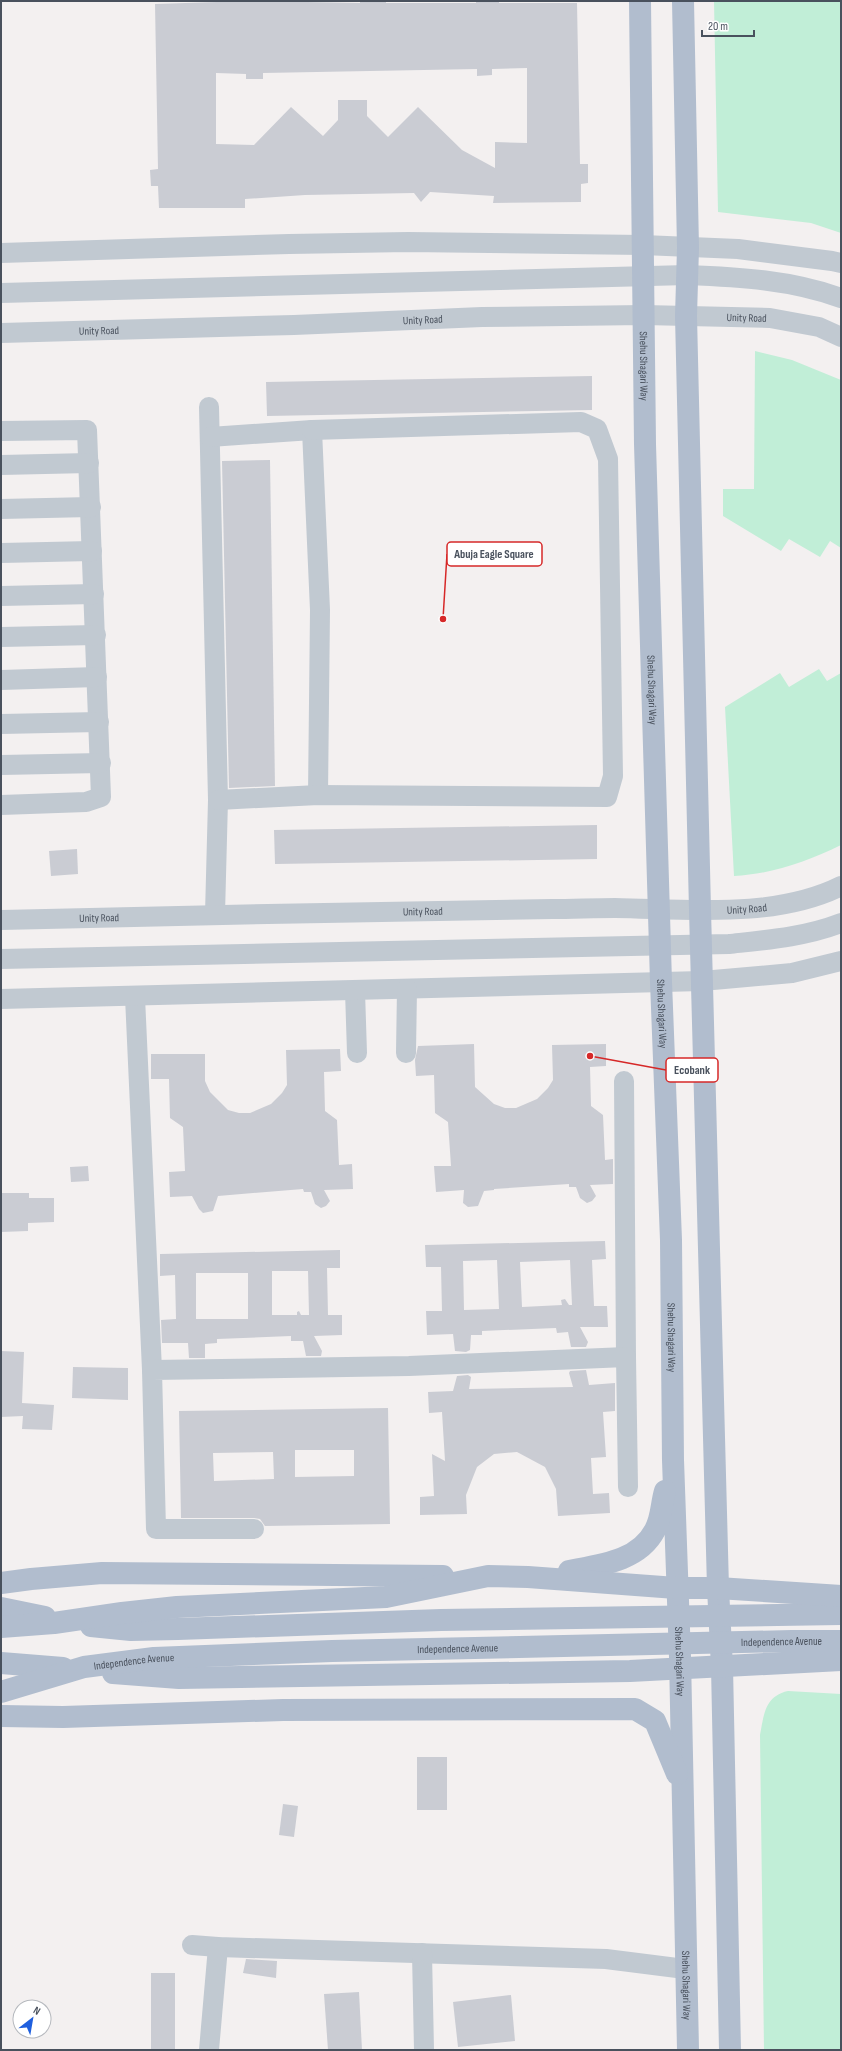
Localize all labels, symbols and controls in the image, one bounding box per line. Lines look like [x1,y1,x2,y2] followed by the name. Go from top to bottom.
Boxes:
[702,12,754,38] scale bar
[708,19,728,34] text: 20 m
[727,311,767,325] street label: Unity Road
[403,313,443,327] street label: Unity Road
[79,324,120,338] street label: Unity Road
[637,331,651,402] street label: Shehu Shagari Way
[447,542,542,566] callout: Abuja Eagle Square
[453,547,534,562] text: Abuja Eagle Square
[644,655,659,726] street label: Shehu Shagari Way
[727,901,768,917] street label: Unity Road
[403,905,443,918] street label: Unity Road
[79,911,120,925] street label: Unity Road
[654,979,670,1049] street label: Shehu Shagari Way
[666,1058,718,1082] callout: Ecobank
[674,1063,710,1078] text: Ecobank
[665,1303,678,1373] street label: Shehu Shagari Way
[672,1627,687,1697] street label: Shehu Shagari Way
[741,1635,822,1649] street label: Independence Avenue
[417,1641,498,1656] street label: Independence Avenue
[93,1651,174,1673] street label: Independence Avenue
[679,1951,693,2021] street label: Shehu Shagari Way
[12,1999,52,2039] north arrow
[31,2004,43,2018] text: N

